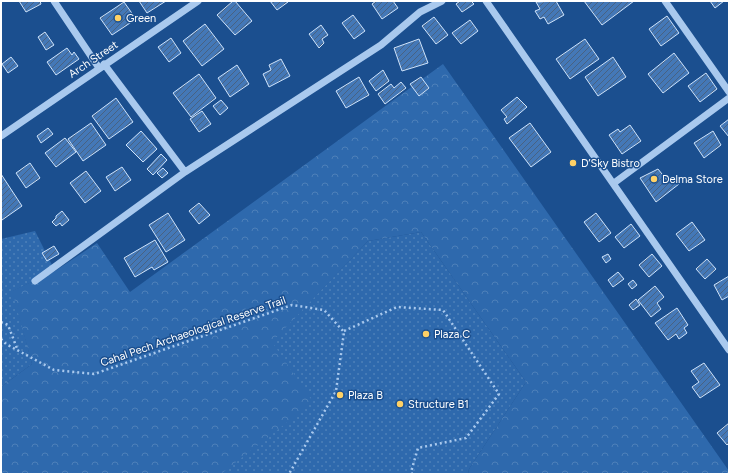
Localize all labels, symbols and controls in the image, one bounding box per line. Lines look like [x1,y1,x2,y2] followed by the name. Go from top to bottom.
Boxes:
[126,12,156,25] place label: Green
[113,13,123,23] marker: Green
[66,38,120,81] street label: Arch Street
[581,157,640,170] place label: D’Sky Bistro
[568,158,578,168] marker: D’Sky Bistro
[662,173,723,186] place label: Delma Store
[649,174,659,184] marker: Delma Store
[99,294,288,369] street label: Cahal Pech Archaeological Reserve Trail
[434,328,470,341] place label: Plaza C
[421,329,431,339] marker: Plaza C
[348,389,383,402] place label: Plaza B
[335,390,345,400] marker: Plaza B
[408,398,469,411] place label: Structure B1
[395,399,405,409] marker: Structure B1

